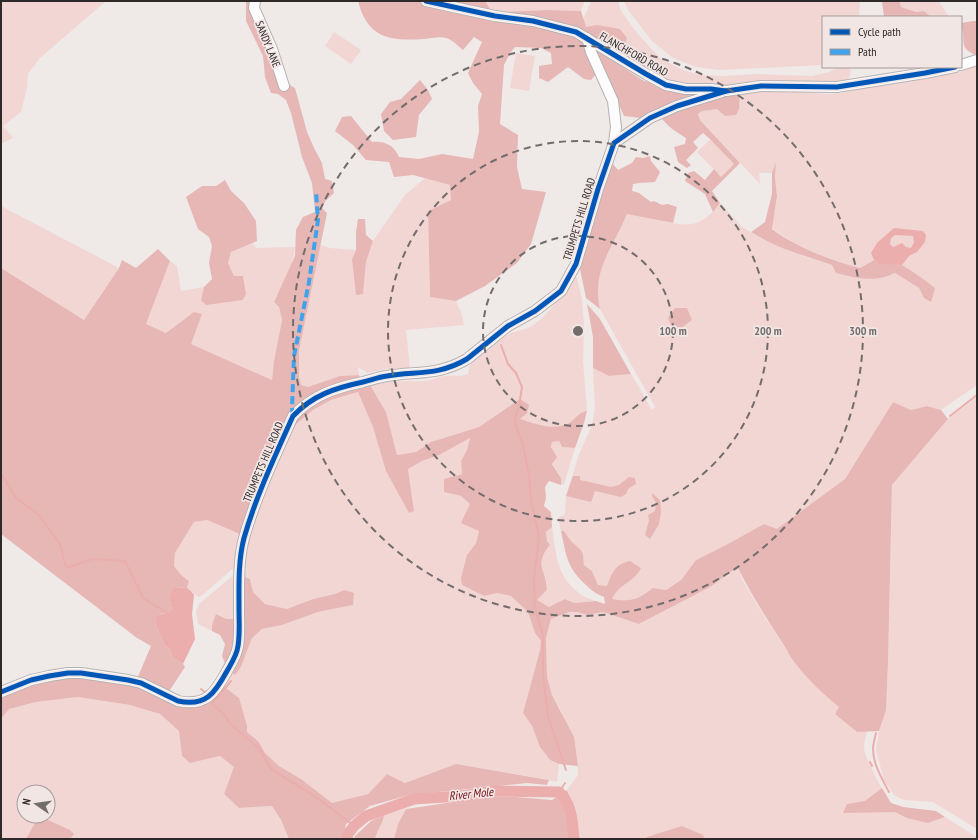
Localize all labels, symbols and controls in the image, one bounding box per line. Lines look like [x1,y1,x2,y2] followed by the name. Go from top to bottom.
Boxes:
[822,16,962,68] legend
[252,19,284,70] street label: SANDY LANE
[858,24,901,39] text: Cycle path
[597,29,671,79] street label: FLANCHFORD ROAD
[858,44,876,59] text: Path
[560,176,598,262] street label: TRUMPETS HILL ROAD
[659,323,687,338] text: 100 m
[754,323,782,338] text: 200 m
[849,323,877,338] text: 300 m
[571,324,585,338] centre of rings
[240,420,286,504] street label: TRUMPETS HILL ROAD
[16,784,56,824] north arrow
[448,784,495,803] water label: River Mole
[19,797,34,806] text: N

